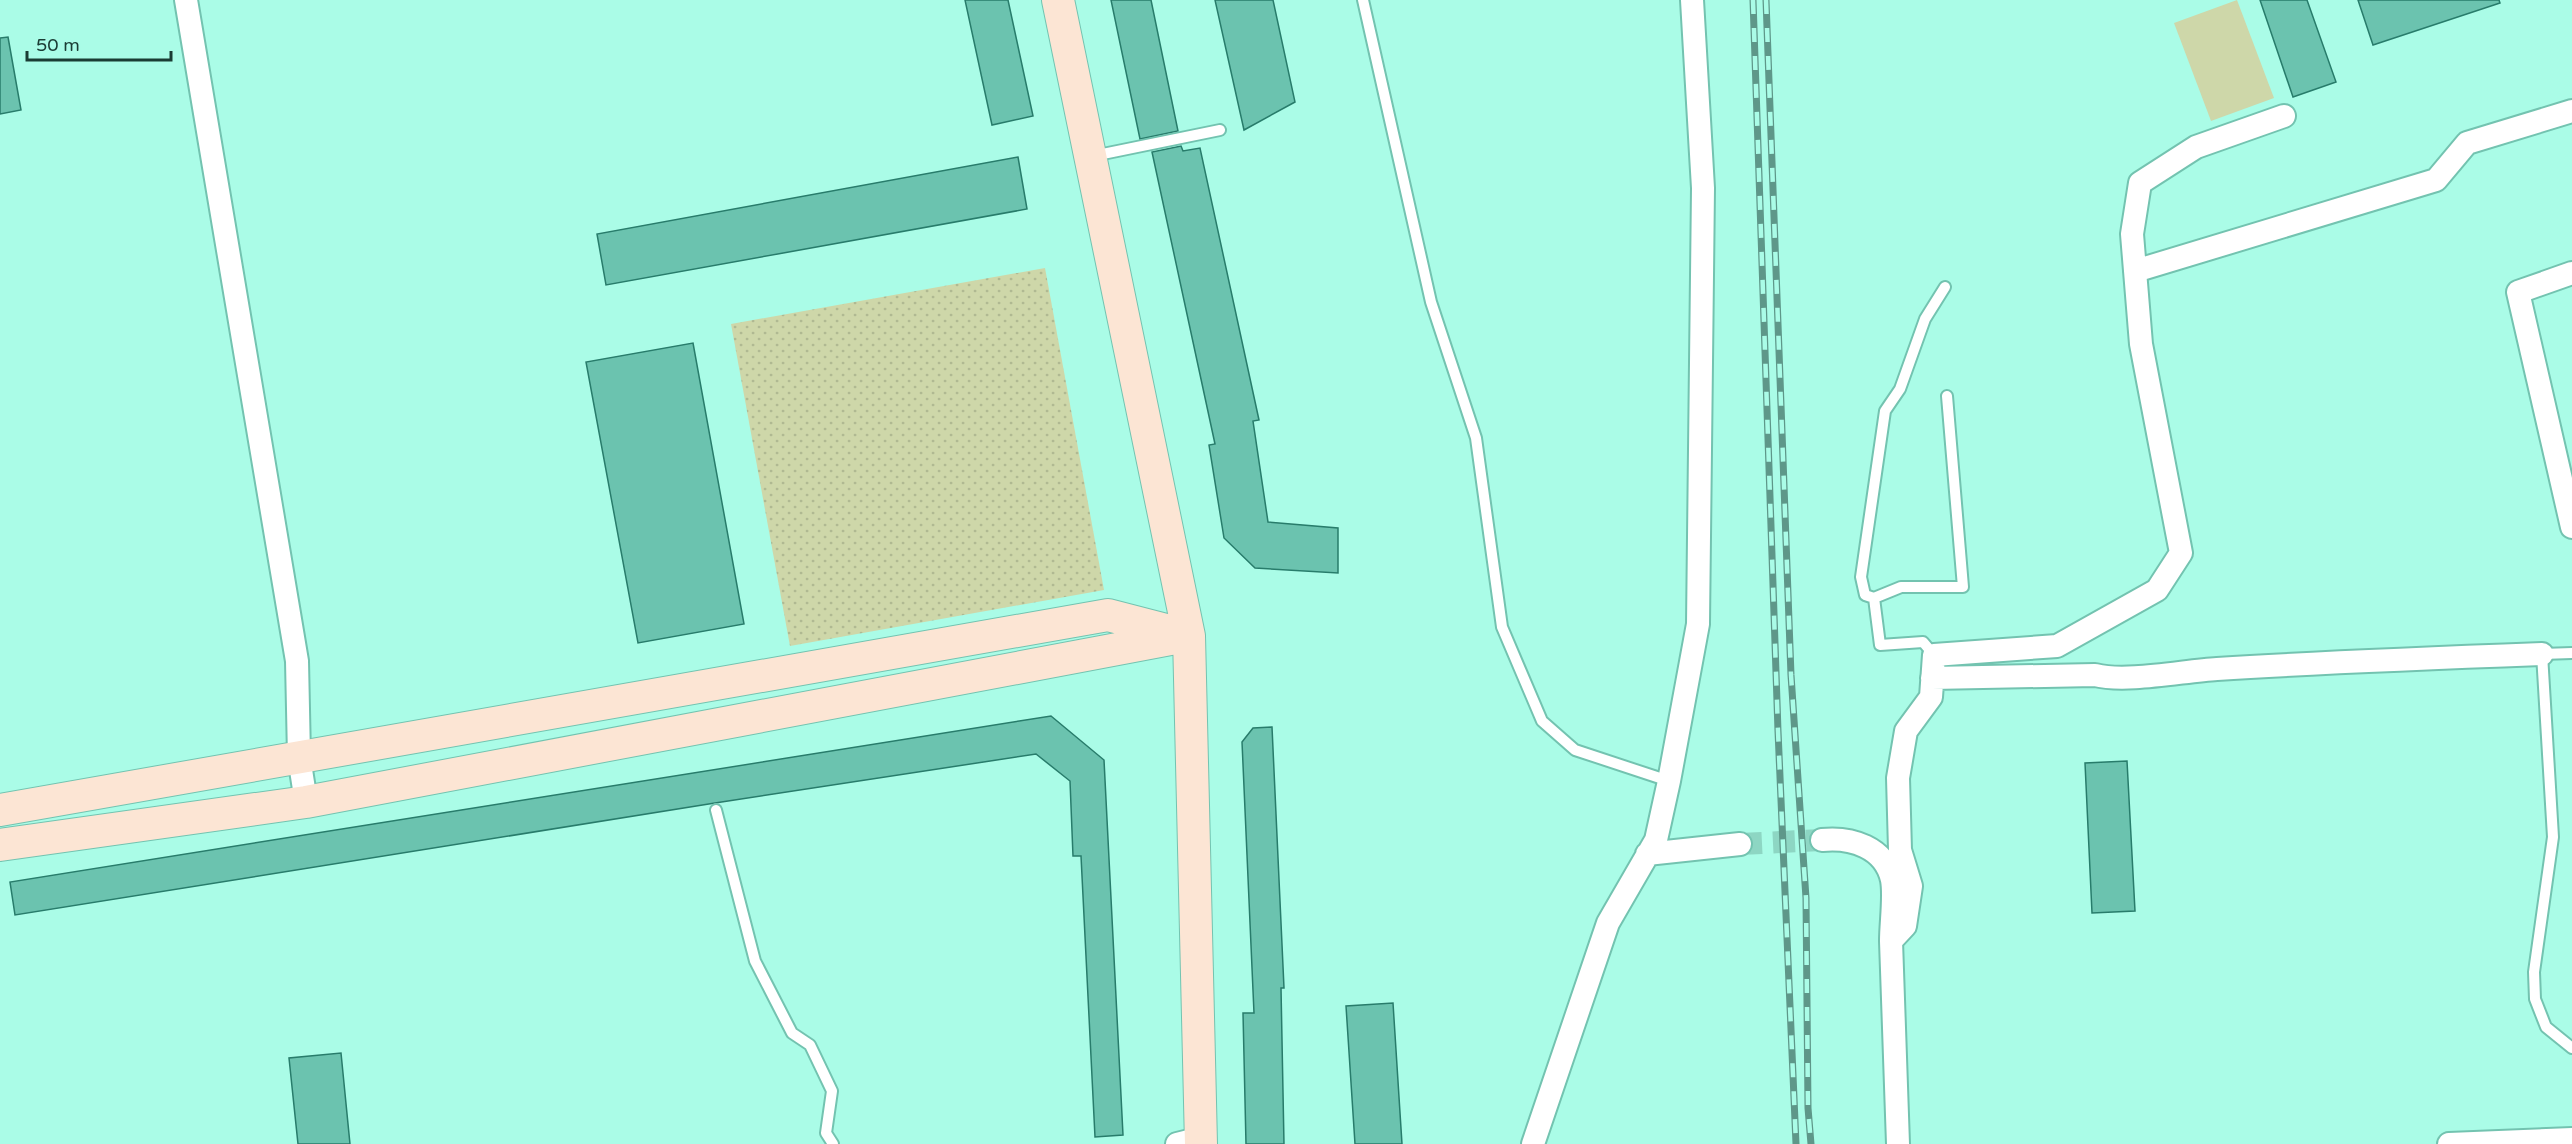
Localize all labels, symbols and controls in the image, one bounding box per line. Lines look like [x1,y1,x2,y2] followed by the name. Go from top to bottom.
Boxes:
[27,24,171,62] scale bar
[36,34,80,56] text: 50 m

